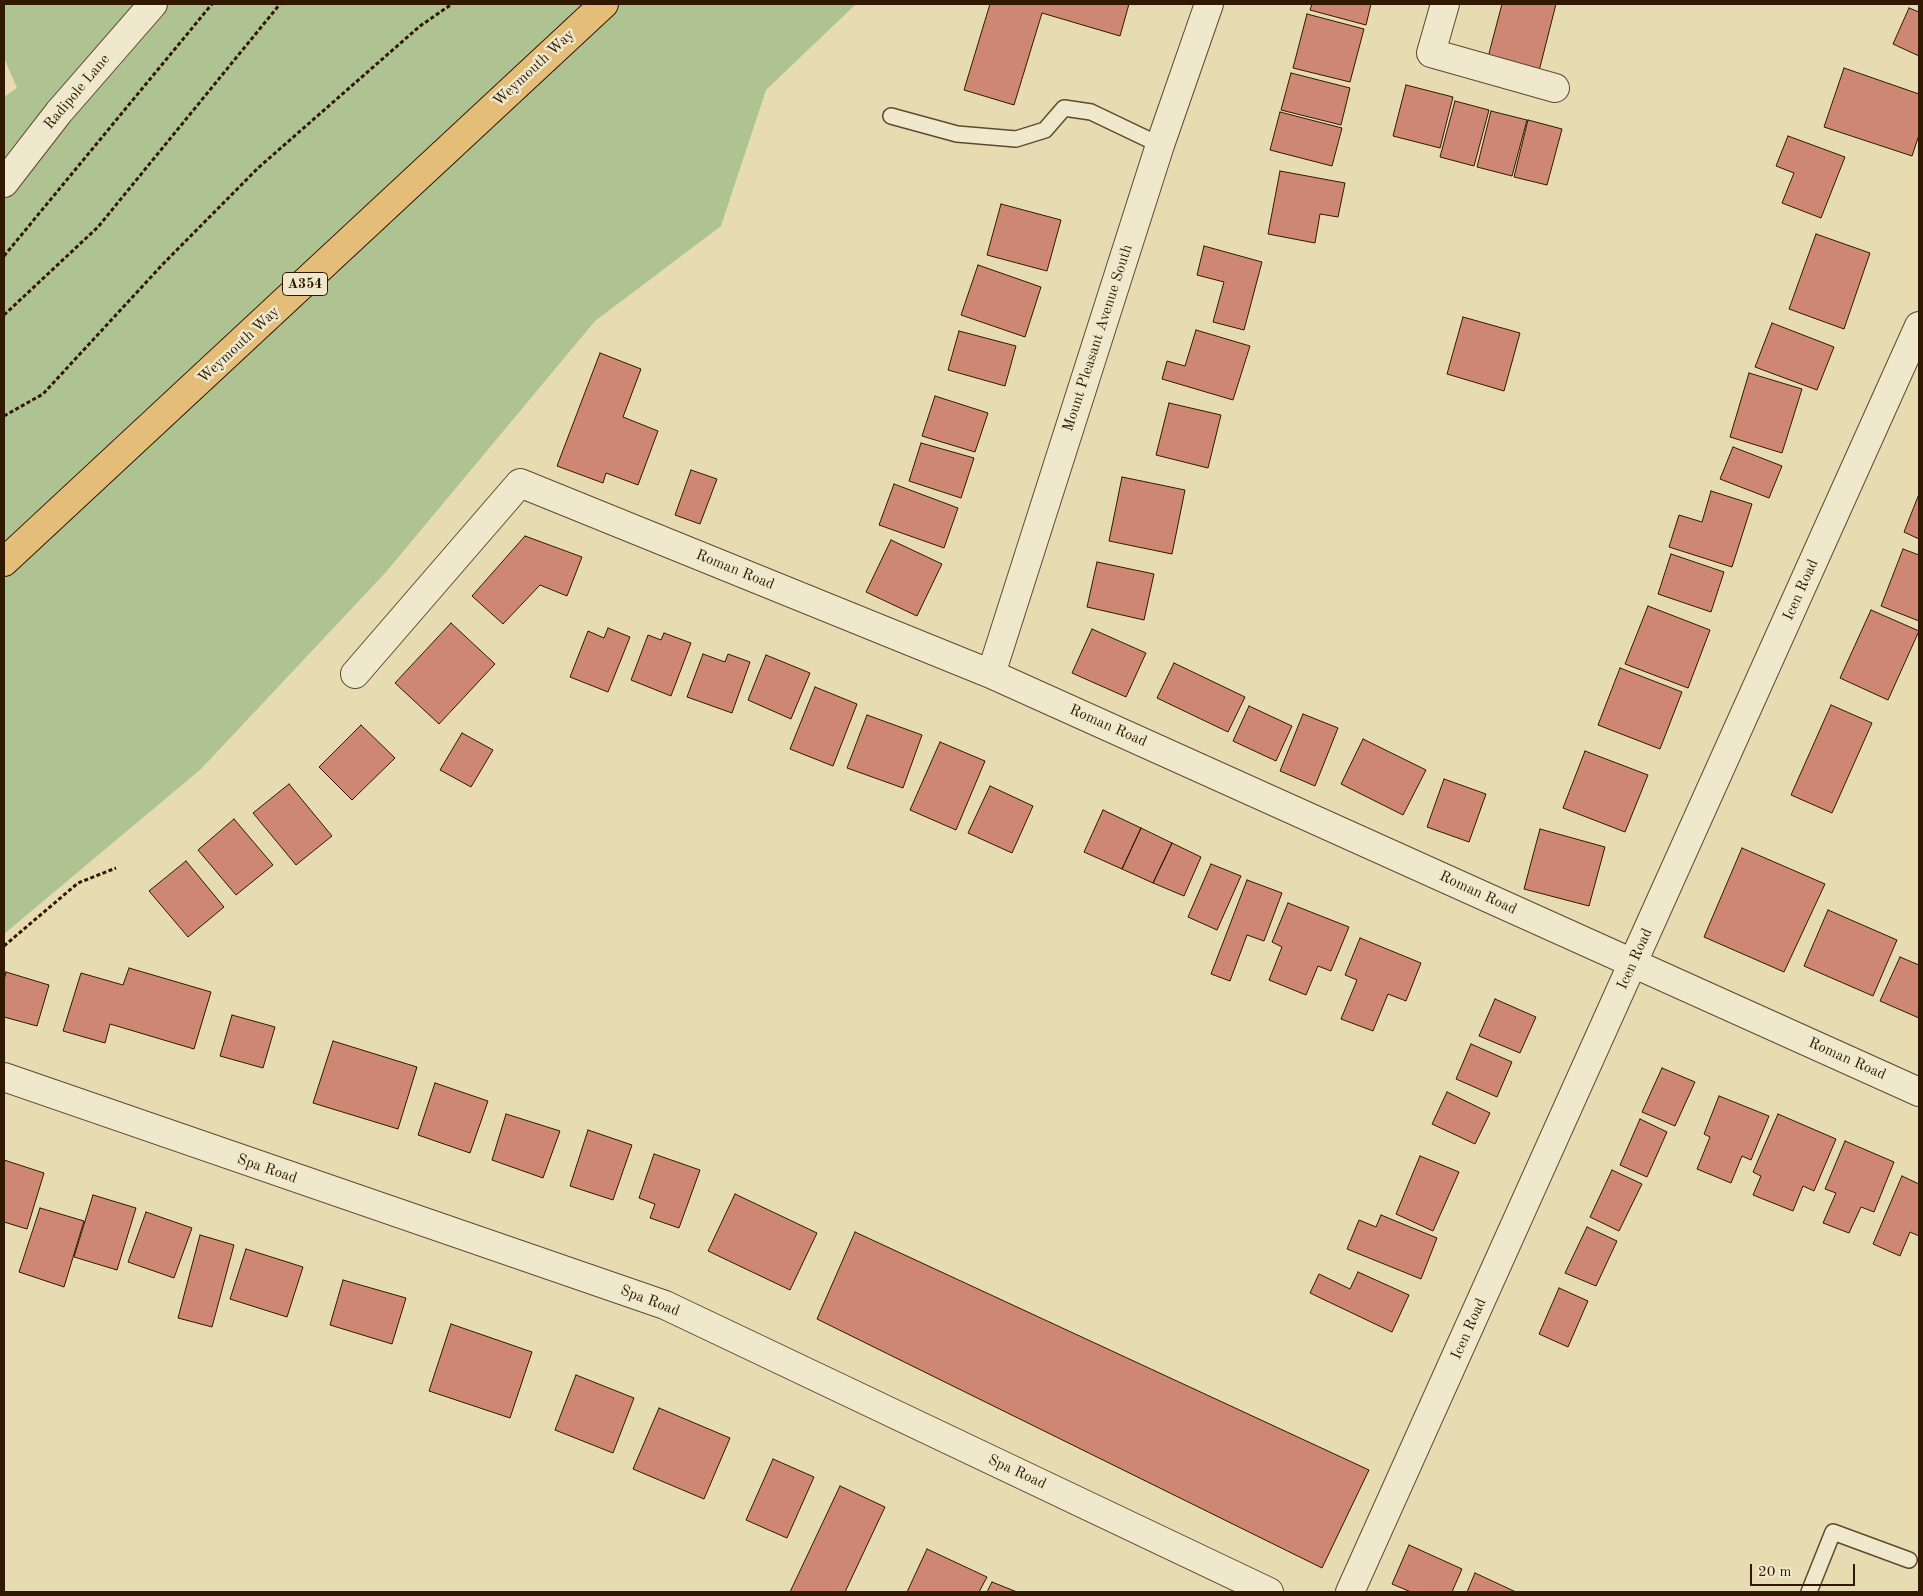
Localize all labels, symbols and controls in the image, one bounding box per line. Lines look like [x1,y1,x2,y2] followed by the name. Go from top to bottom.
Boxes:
[490,26,578,110] street label: Weymouth Way
[40,51,114,133] street label: Radipole Lane
[1059,242,1137,434] street label: Mount Pleasant Avenue South
[282,272,328,296] road number: A354
[195,303,283,387] street label: Weymouth Way
[693,546,777,594] street label: Roman Road
[1780,557,1822,623] street label: Icen Road
[1066,701,1150,751] street label: Roman Road
[1436,867,1520,919] street label: Roman Road
[1614,926,1656,992] street label: Icen Road
[1805,1034,1889,1084] street label: Roman Road
[235,1150,299,1188] street label: Spa Road
[618,1281,682,1321] street label: Spa Road
[1448,1296,1490,1362] street label: Icen Road
[985,1451,1049,1493] street label: Spa Road
[1753,1554,1858,1586] scale bar
[1758,1565,1792,1580] text: 20 m

